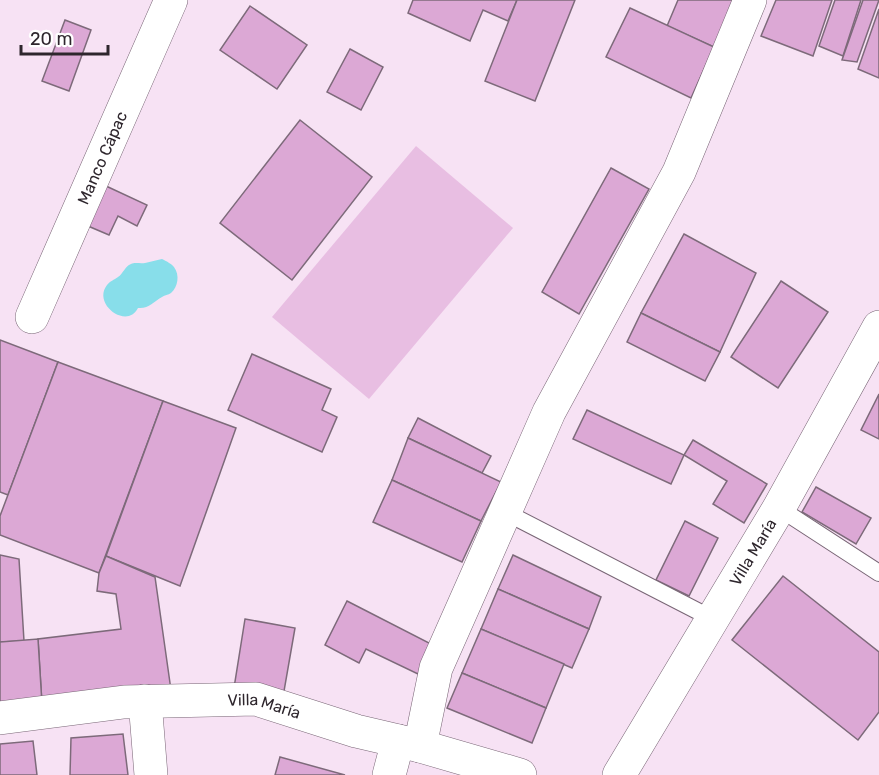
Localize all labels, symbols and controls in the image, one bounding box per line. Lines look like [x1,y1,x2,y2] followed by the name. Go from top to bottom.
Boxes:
[21,18,108,56] scale bar
[30,28,72,50] text: 20 m
[73,108,131,207] street label: Manco Cápac
[725,515,780,589] street label: Villa María
[227,689,303,722] street label: Villa María

